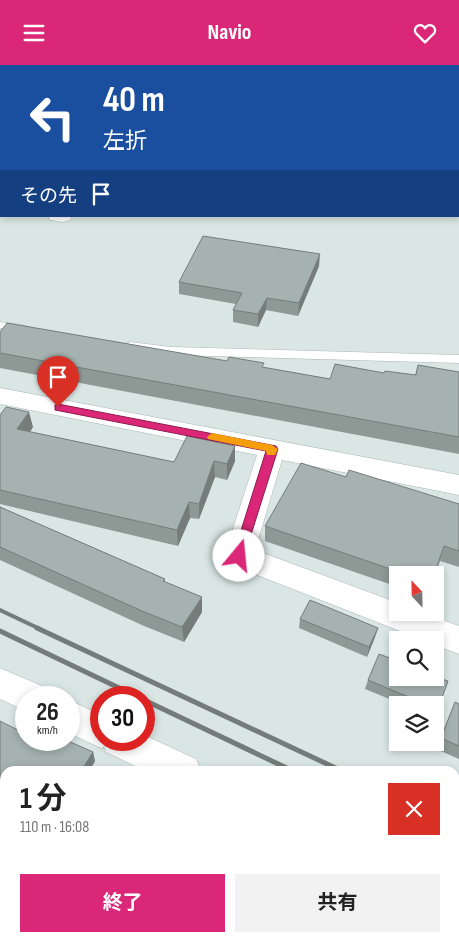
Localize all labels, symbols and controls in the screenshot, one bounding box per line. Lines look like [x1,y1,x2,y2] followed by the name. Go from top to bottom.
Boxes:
[20,19,48,47] icon: menu
[208,19,251,46] text: Navio
[411,19,439,47] icon: heart
[103,79,165,122] text: 40 m
[20,85,85,150] icon: left
[103,128,147,155] text: 左折
[87,180,115,208] icon: arrive
[20,185,77,208] text: その先
[37,356,79,407] pin
[44,363,72,391] icon: arrive
[212,529,264,581] position arrow
[389,566,444,621] north arrow
[389,566,444,751] map controls
[389,631,444,686] button: search
[90,686,155,751] speed limit sign: 30
[389,696,444,751] button: layers
[36,697,59,728] text: 26
[37,723,58,738] text: km/h
[20,781,66,817] text: 1 分
[388,783,440,835] button: close
[20,818,89,837] text: 110 m · 16:08
[20,874,225,932] button: 終了
[235,874,440,932] button: 共有

